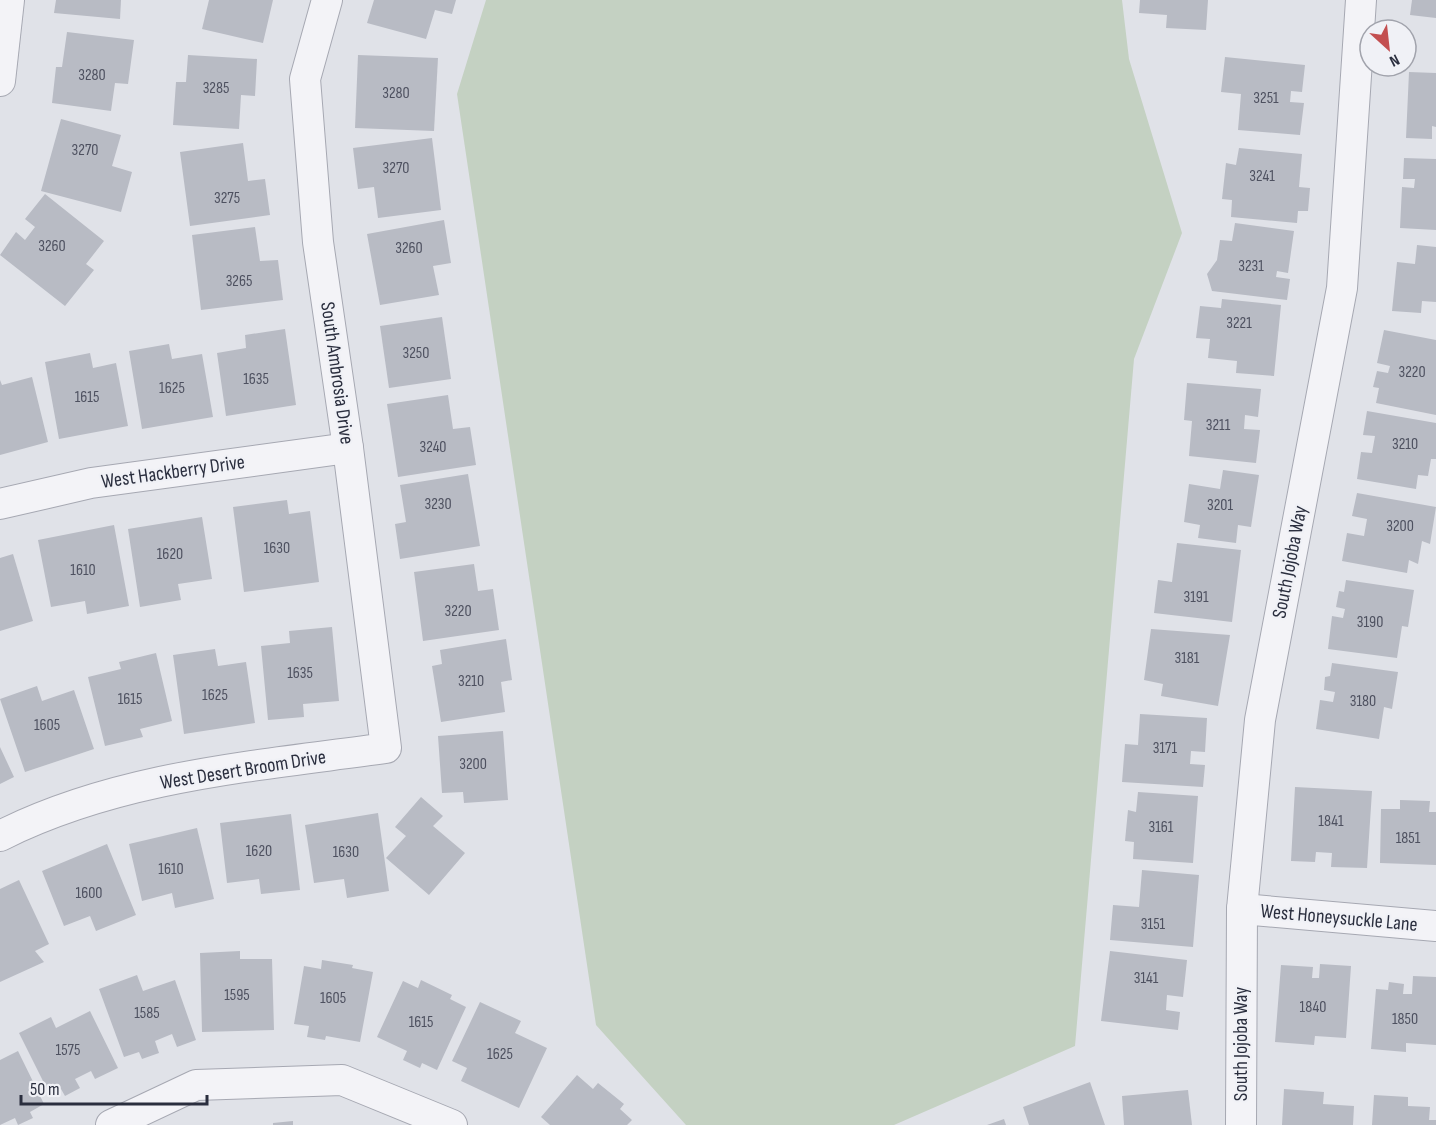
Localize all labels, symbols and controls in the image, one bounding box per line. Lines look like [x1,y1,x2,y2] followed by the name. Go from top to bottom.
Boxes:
[1358,18,1418,78] north arrow
[1386,50,1402,70] text: N
[78,66,106,85] house number: 3280
[203,79,229,98] house number: 3285
[382,84,410,103] house number: 3280
[1253,89,1279,108] house number: 3251
[72,141,98,160] house number: 3270
[383,159,409,178] house number: 3270
[1249,167,1275,186] house number: 3241
[214,189,240,208] house number: 3275
[38,237,66,256] house number: 3260
[395,239,423,258] house number: 3260
[1238,257,1264,276] house number: 3231
[226,272,252,291] house number: 3265
[315,300,359,446] street label: South Ambrosia Drive
[1226,314,1252,333] house number: 3221
[403,344,429,363] house number: 3250
[1398,363,1426,382] house number: 3220
[243,370,269,389] house number: 1635
[159,379,185,398] house number: 1625
[75,388,99,407] house number: 1615
[1206,416,1231,435] house number: 3211
[1392,435,1418,454] house number: 3210
[419,438,447,457] house number: 3240
[100,450,246,494] street label: West Hackberry Drive
[424,495,452,514] house number: 3230
[1207,496,1233,515] house number: 3201
[1267,503,1313,620] street label: South Jojoba Way
[1386,517,1414,536] house number: 3200
[264,539,290,558] house number: 1630
[157,545,183,564] house number: 1620
[70,561,96,580] house number: 1610
[1184,588,1209,607] house number: 3191
[444,602,472,621] house number: 3220
[1357,613,1383,632] house number: 3190
[1175,649,1200,668] house number: 3181
[287,664,313,683] house number: 1635
[458,672,484,691] house number: 3210
[202,686,228,705] house number: 1625
[118,690,142,709] house number: 1615
[1350,692,1376,711] house number: 3180
[34,716,60,735] house number: 1605
[1153,739,1178,758] house number: 3171
[158,745,328,795] street label: West Desert Broom Drive
[459,755,487,774] house number: 3200
[1318,812,1344,831] house number: 1841
[1149,818,1174,837] house number: 3161
[1396,829,1421,848] house number: 1851
[246,842,272,861] house number: 1620
[333,843,359,862] house number: 1630
[158,860,184,879] house number: 1610
[76,884,102,903] house number: 1600
[1259,899,1419,937] street label: West Honeysuckle Lane
[1141,915,1166,934] house number: 3151
[1134,969,1159,988] house number: 3141
[224,986,250,1005] house number: 1595
[1229,987,1253,1101] street label: South Jojoba Way
[320,989,346,1008] house number: 1605
[1300,998,1326,1017] house number: 1840
[134,1004,160,1023] house number: 1585
[1392,1010,1418,1029] house number: 1850
[409,1013,433,1032] house number: 1615
[56,1041,80,1060] house number: 1575
[487,1045,513,1064] house number: 1625
[21,1068,207,1106] scale bar
[30,1079,60,1100] text: 50 m

